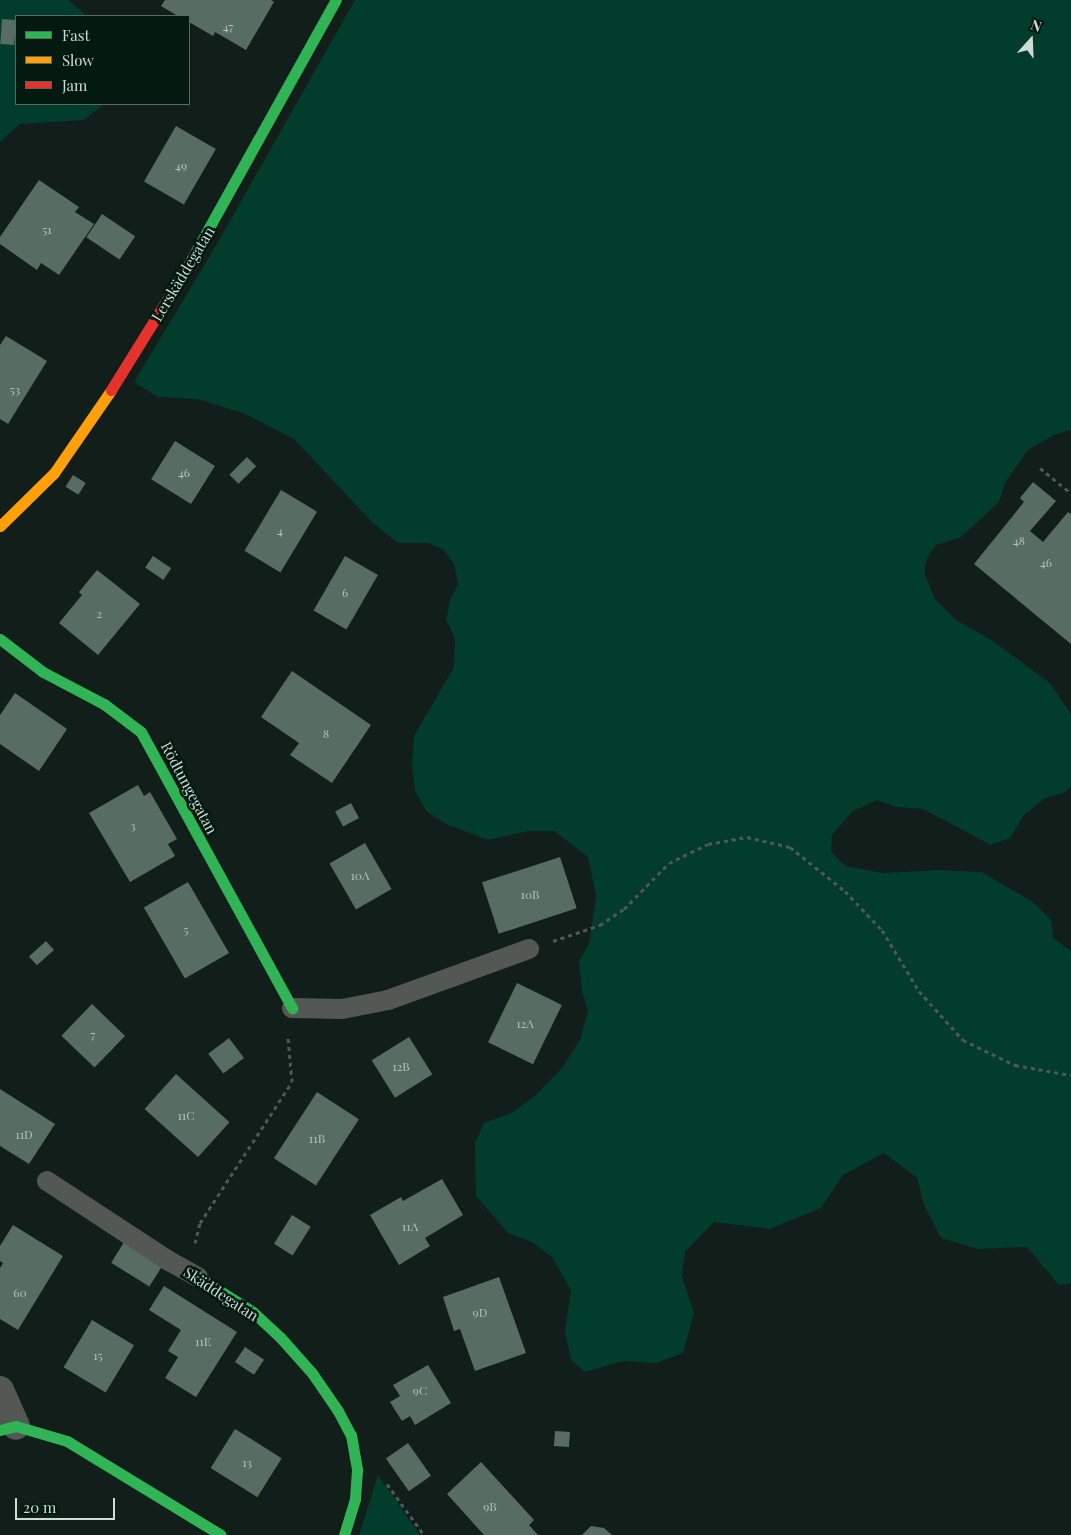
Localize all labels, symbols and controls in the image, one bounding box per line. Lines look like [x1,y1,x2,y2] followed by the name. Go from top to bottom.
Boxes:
[15,15,190,105] legend
[1006,15,1056,65] north arrow
[1028,15,1044,36] text: N
[223,20,233,34] house number: 47
[62,25,90,45] text: Fast
[62,50,94,70] text: Slow
[62,75,87,95] text: Jam
[175,159,187,173] house number: 49
[42,223,52,237] house number: 51
[148,223,218,325] street label: Lerskäddegatan
[10,383,20,397] house number: 53
[178,466,190,480] house number: 46
[277,524,283,538] house number: 4
[1013,534,1025,548] house number: 48
[1040,556,1052,570] house number: 46
[342,586,348,600] house number: 6
[96,607,102,621] house number: 2
[323,727,329,741] house number: 8
[157,739,221,837] street label: Rödtungegatan
[130,819,136,833] house number: 3
[350,869,370,883] house number: 10A
[520,888,540,902] house number: 10B
[184,923,188,937] house number: 5
[516,1017,534,1031] house number: 12A
[91,1028,95,1042] house number: 7
[392,1060,410,1074] house number: 12B
[177,1109,195,1123] house number: 11C
[15,1128,33,1142] house number: 11D
[309,1132,325,1146] house number: 11B
[402,1220,418,1234] house number: 11A
[180,1263,262,1325] street label: Skäddegatan
[13,1286,27,1300] house number: 60
[473,1306,487,1320] house number: 9D
[195,1335,211,1349] house number: 11E
[93,1349,103,1363] house number: 15
[413,1384,427,1398] house number: 9C
[242,1456,252,1470] house number: 13
[18,1488,118,1520] scale bar
[23,1497,56,1517] text: 20 m
[483,1500,497,1514] house number: 9B

